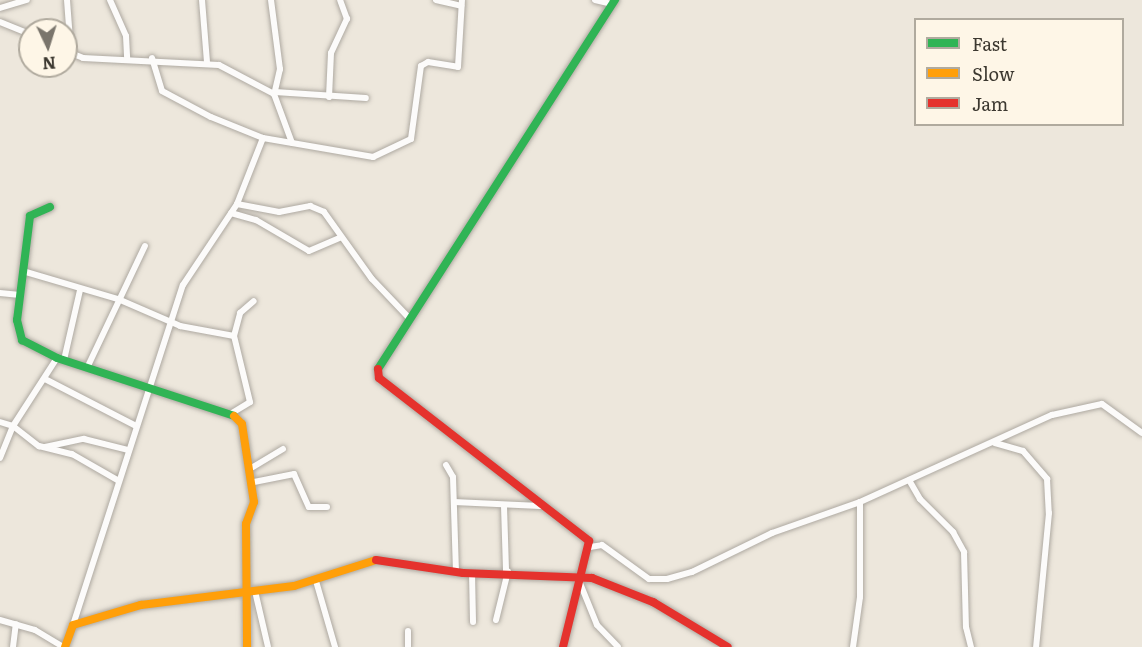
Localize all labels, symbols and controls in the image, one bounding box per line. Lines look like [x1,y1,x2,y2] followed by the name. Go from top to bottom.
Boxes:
[18,18,78,78] north arrow
[914,18,1124,126] legend
[972,30,1007,57] text: Fast
[42,52,57,76] text: N
[972,60,1014,87] text: Slow
[972,90,1008,117] text: Jam

